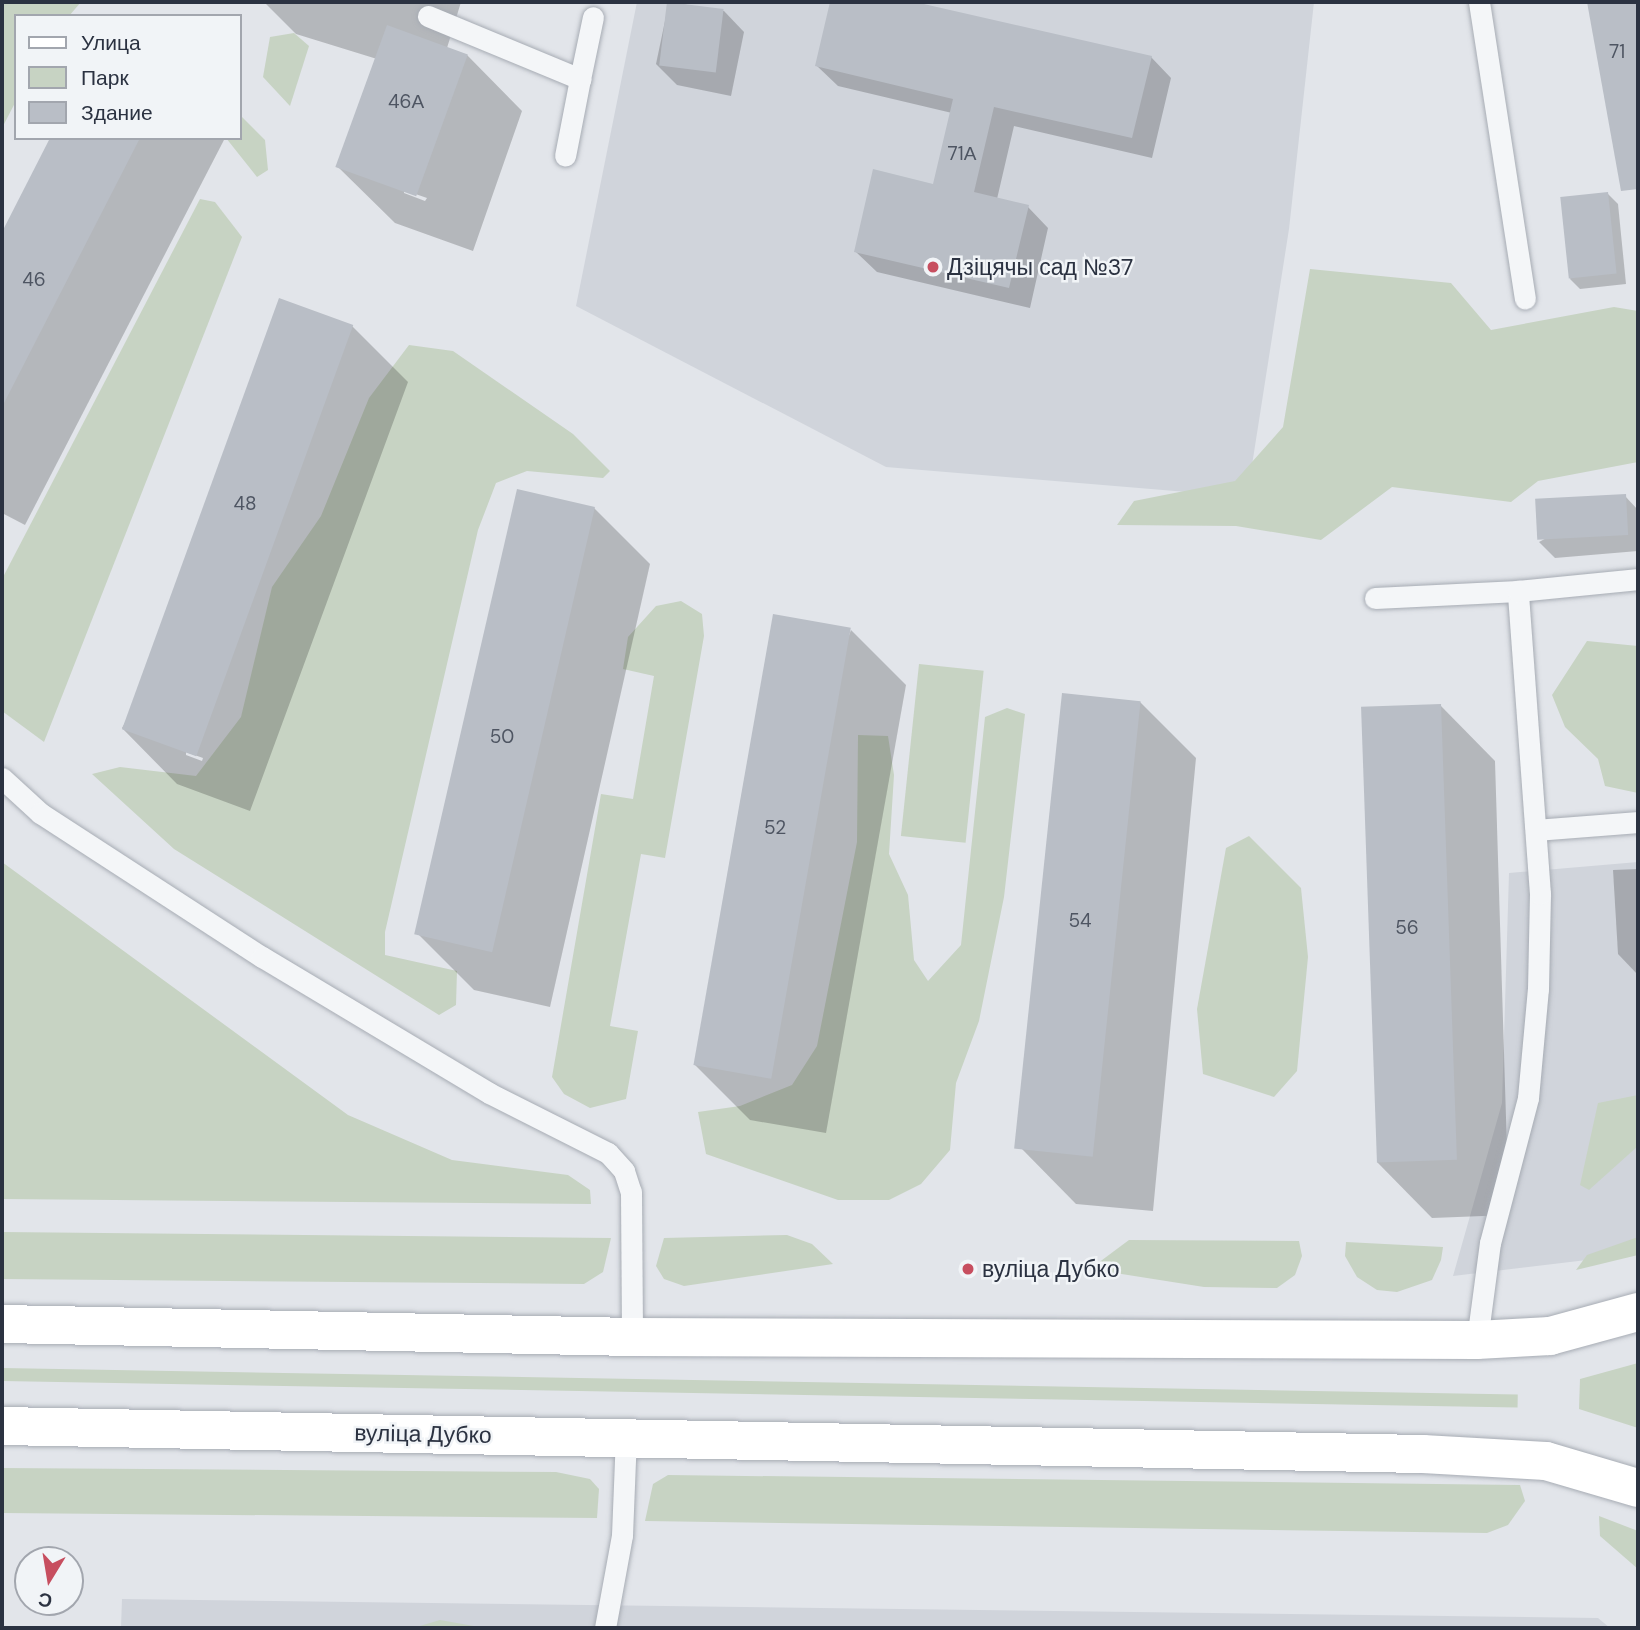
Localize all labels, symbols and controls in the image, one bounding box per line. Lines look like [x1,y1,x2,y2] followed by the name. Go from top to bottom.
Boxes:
[14,14,242,140] legend
[81,29,141,57] text: Улица
[1609,41,1625,63] house number: 71
[81,64,129,92] text: Парк
[388,91,424,113] house number: 46А
[81,99,153,127] text: Здание
[948,143,976,165] house number: 71А
[947,253,1133,281] place label: Дзіцячы сад №37
[925,259,941,275] marker: Дзіцячы сад №37
[22,269,46,291] house number: 46
[233,493,257,515] house number: 48
[490,726,514,748] house number: 50
[764,817,786,839] house number: 52
[1068,910,1092,932] house number: 54
[1395,917,1419,939] house number: 56
[982,1255,1119,1283] place label: вуліца Дубко
[960,1261,976,1277] marker: вуліца Дубко
[354,1419,492,1449] street label: вуліца Дубко
[14,1546,84,1616] north arrow
[36,1587,54,1614] text: С

